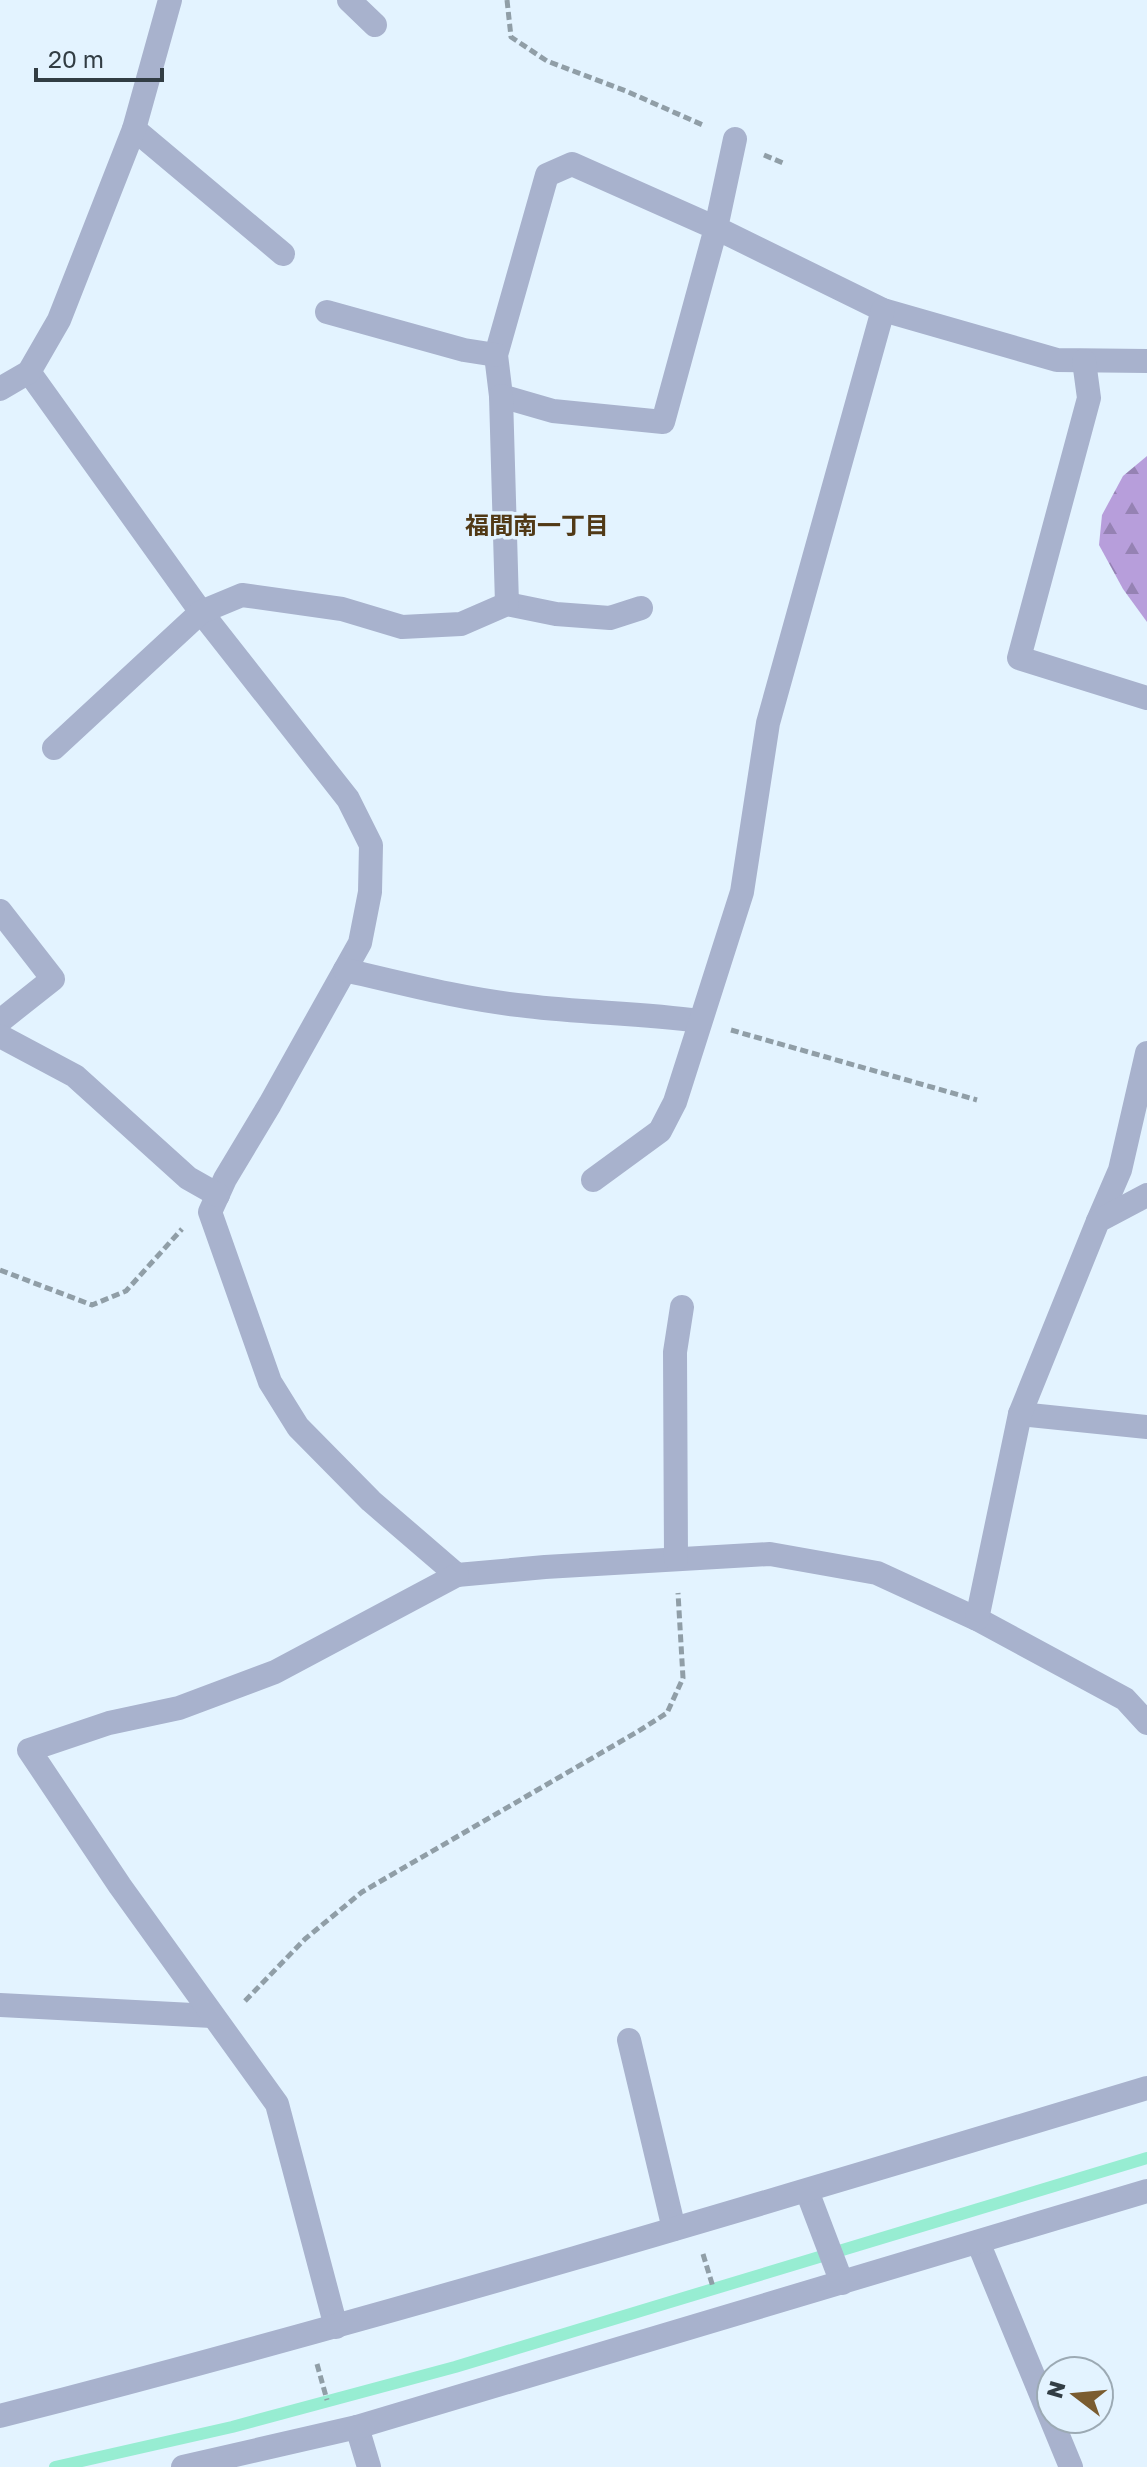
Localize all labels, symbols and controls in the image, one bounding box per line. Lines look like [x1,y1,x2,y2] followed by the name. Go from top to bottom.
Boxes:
[36,32,162,82] scale bar
[48,44,104,73] text: 20 m
[465,510,609,539] district label: 福間南一丁目
[1035,2355,1115,2435] north arrow
[1040,2378,1071,2401] text: N

